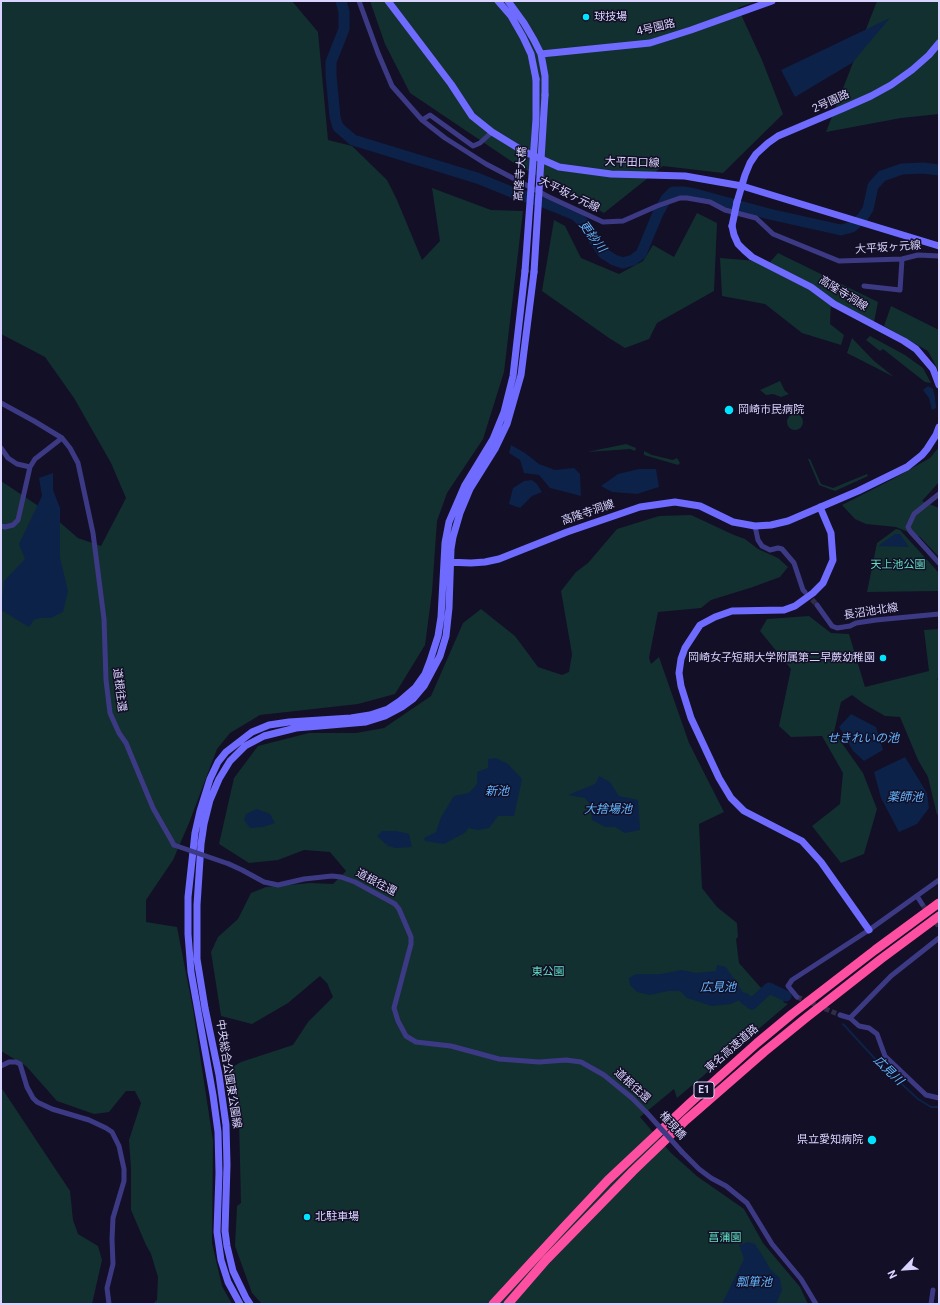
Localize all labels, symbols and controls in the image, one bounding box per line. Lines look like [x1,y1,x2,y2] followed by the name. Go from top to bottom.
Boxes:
[594,10,627,24] place label: 球技場
[581,12,591,22] marker: 球技場
[635,17,677,39] street label: 4号園路
[810,88,852,116] street label: 2号園路
[512,146,530,202] street label: 高隆寺大橋
[604,155,660,171] street label: 大平田口線
[536,175,602,215] street label: 大平坂ヶ元線
[575,218,609,256] water label: 更紗川
[855,239,921,257] street label: 大平坂ヶ元線
[816,274,870,314] street label: 高隆寺洞線
[738,403,804,417] place label: 岡崎市民病院
[723,404,735,416] marker: 岡崎市民病院
[560,498,616,528] street label: 高隆寺洞線
[871,558,925,572] park label: 天上池公園
[843,601,899,623] street label: 長沼池北線
[688,651,875,665] place label: 岡崎女子短期大学附属第二早蕨幼稚園
[878,653,888,663] marker: 岡崎女子短期大学附属第二早蕨幼稚園
[110,667,128,713] street label: 道根往還
[827,732,899,746] water label: せきれいの池
[485,785,509,799] water label: 新池
[887,791,923,805] water label: 薬師池
[584,803,632,817] water label: 大捨場池
[353,867,399,899] street label: 道根往還
[532,965,564,979] park label: 東公園
[700,981,736,995] water label: 広見池
[213,1019,243,1129] street label: 中央総合公園東公園線
[703,1022,761,1076] street label: 東名高速道路
[870,1053,906,1089] water label: 広見川
[611,1066,653,1106] street label: 道根往還
[694,1082,714,1098] road number: E1
[656,1109,688,1143] street label: 権現橋
[797,1133,863,1147] place label: 県立愛知病院
[866,1134,878,1146] marker: 県立愛知病院
[315,1210,359,1224] place label: 北駐車場
[302,1212,312,1222] marker: 北駐車場
[709,1231,741,1245] park label: 菖蒲園
[884,1249,924,1289] north arrow
[885,1268,900,1281] text: N
[736,1276,772,1290] water label: 瓢箪池

